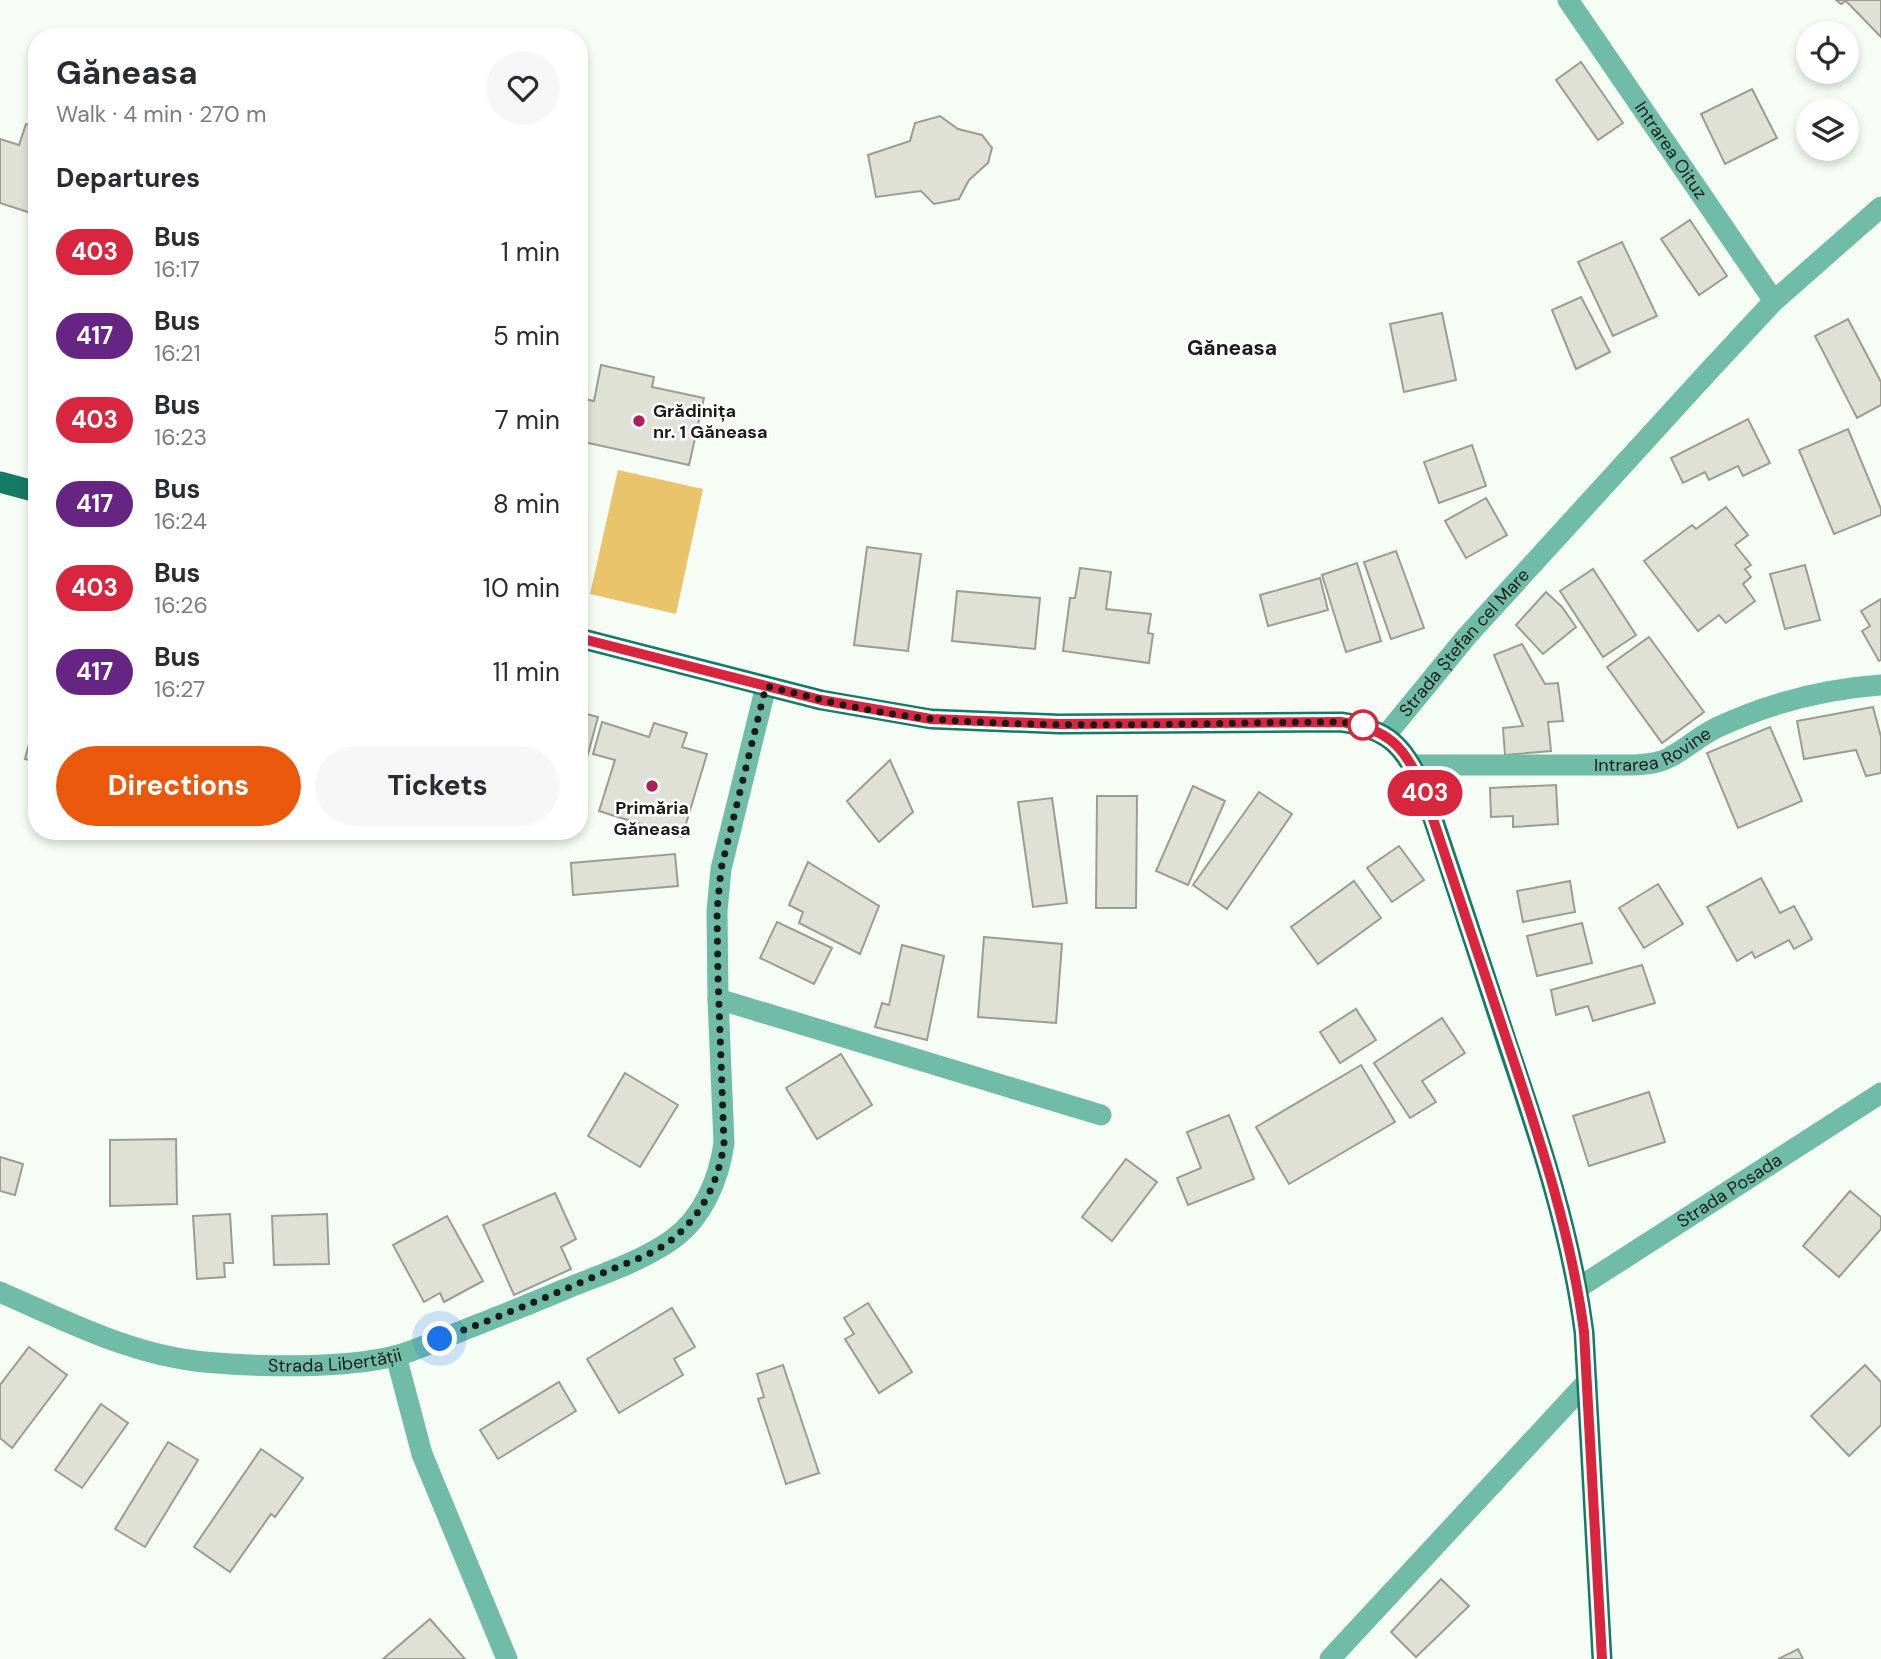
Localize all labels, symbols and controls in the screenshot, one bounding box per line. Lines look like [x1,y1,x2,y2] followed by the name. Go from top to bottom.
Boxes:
[1796,21,1859,161] map controls
[1796,21,1859,84] button: locate
[56,51,197,94] text: Găneasa
[486,51,560,125] button: heart
[1629,97,1713,204] street label: Intrarea Oituz
[1796,98,1859,161] button: layers
[56,99,266,129] text: Walk · 4 min · 270 m
[56,161,200,195] text: Departures
[154,220,200,254] text: Bus
[501,235,560,269] text: 1 min
[71,236,118,267] text: 403
[154,254,200,284] text: 16:17
[154,304,200,338] text: Bus
[493,319,560,353] text: 5 min
[76,320,113,351] text: 417
[1187,334,1277,362] district label: Găneasa
[154,338,201,368] text: 16:21
[154,388,200,422] text: Bus
[653,399,767,444] place label: Grădinița nr. 1 Găneasa
[495,403,560,437] text: 7 min
[71,404,118,435] text: 403
[631,413,647,429] marker: Grădinița nr. 1 Găneasa
[154,422,207,452] text: 16:23
[154,472,200,506] text: Bus
[493,487,560,521] text: 8 min
[76,488,113,519] text: 417
[154,506,207,536] text: 16:24
[154,556,200,590] text: Bus
[1394,563,1535,722] street label: Strada Ștefan cel Mare
[483,571,560,605] text: 10 min
[71,572,118,603] text: 403
[154,590,208,620] text: 16:26
[154,640,200,674] text: Bus
[493,655,560,689] text: 11 min
[76,656,113,687] text: 417
[154,674,205,704] text: 16:27
[1348,710,1378,740] unlabelled marker
[1594,721,1716,777] street label: Intrarea Rovine
[56,746,301,826] button: Directions
[315,746,560,826] button: Tickets
[1385,770,1465,816] line badge: 403
[1402,777,1448,808] text: 403
[644,778,660,794] marker: Primăria Găneasa
[613,796,691,841] place label: Primăria Găneasa
[1672,1148,1786,1233] street label: Strada Posada
[422,1321,457,1356] your location
[268,1343,405,1378] street label: Strada Libertății

